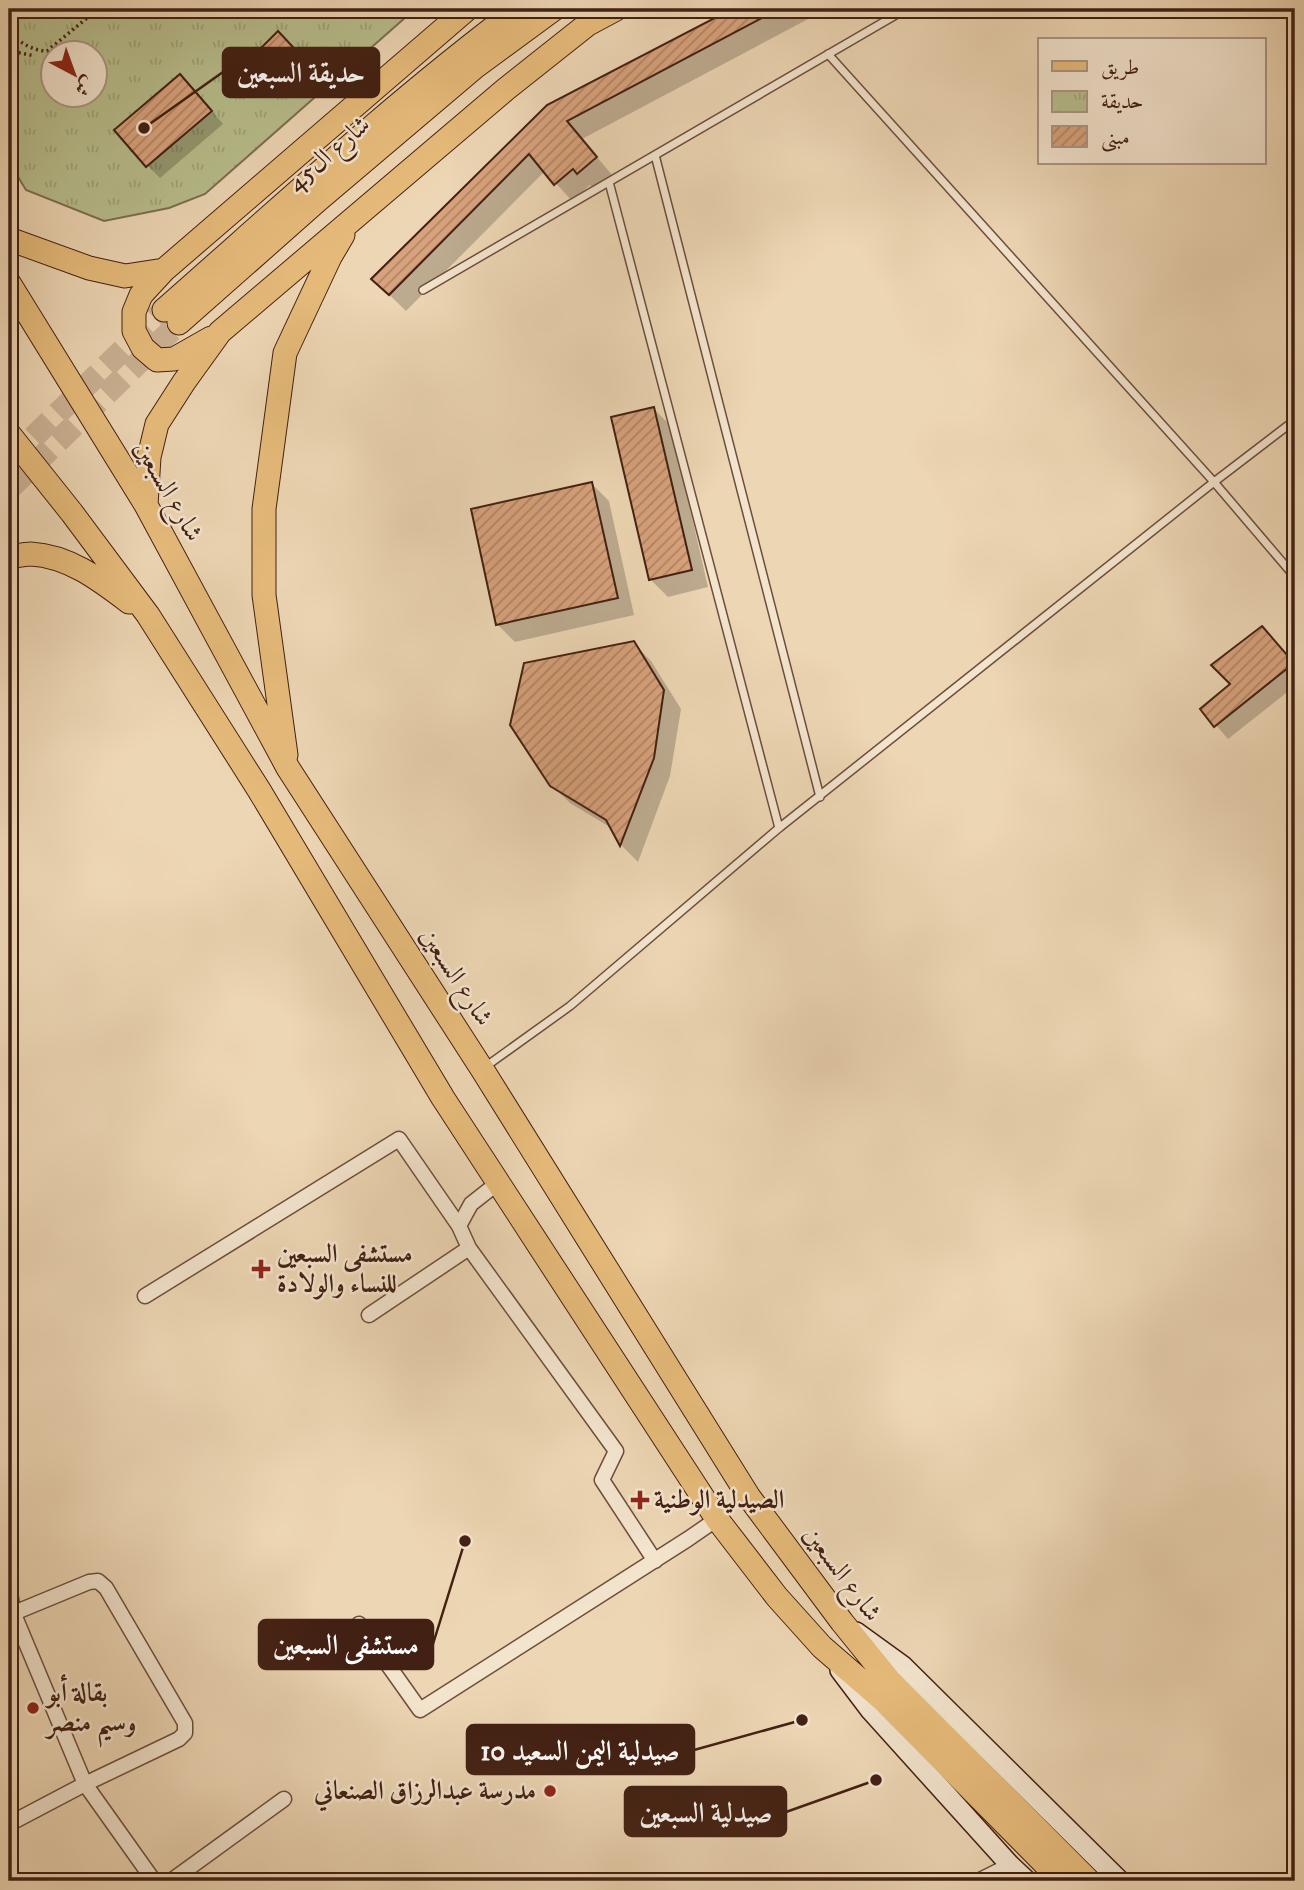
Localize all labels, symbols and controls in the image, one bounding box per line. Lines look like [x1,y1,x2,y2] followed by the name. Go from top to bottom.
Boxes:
[38,38,108,108] north arrow
[1038,38,1266,164] legend
[223,48,379,97] callout: حديقة السبعين
[1101,55,1139,81] text: طريق
[237,56,365,91] text: حديقة السبعين
[70,71,99,101] text: ش
[1101,89,1144,115] text: حديقة
[281,109,380,202] street label: شارع ال45
[1101,125,1130,152] text: مبنى
[122,435,210,549] street label: شارع السبعين
[408,921,500,1035] street label: شارع السبعين
[277,1238,413,1301] place label: مستشفى السبعين للنساء والولادة
[251,1259,271,1279] marker: مستشفى السبعين للنساء والولادة
[654,1484,784,1517] place label: الصيدلية الوطنية
[632,1492,648,1508] marker: الصيدلية الوطنية
[792,1520,889,1631] street label: شارع السبعين
[259,1620,433,1669] callout: مستشفى السبعين
[273,1628,419,1665] text: مستشفى السبعين
[44,1674,136,1748] place label: بقالة أبو وسيم منصر
[25,1700,41,1716] marker: بقالة أبو وسيم منصر
[467,1725,694,1774] callout: صيدلية اليمن السعيد 10
[480,1734,680,1769] text: صيدلية اليمن السعيد 10
[313,1775,536,1812] place label: مدرسة عبدالرزاق الصنعاني
[542,1783,558,1799] marker: مدرسة عبدالرزاق الصنعاني
[625,1787,786,1836] callout: صيدلية السبعين
[639,1796,773,1831] text: صيدلية السبعين

